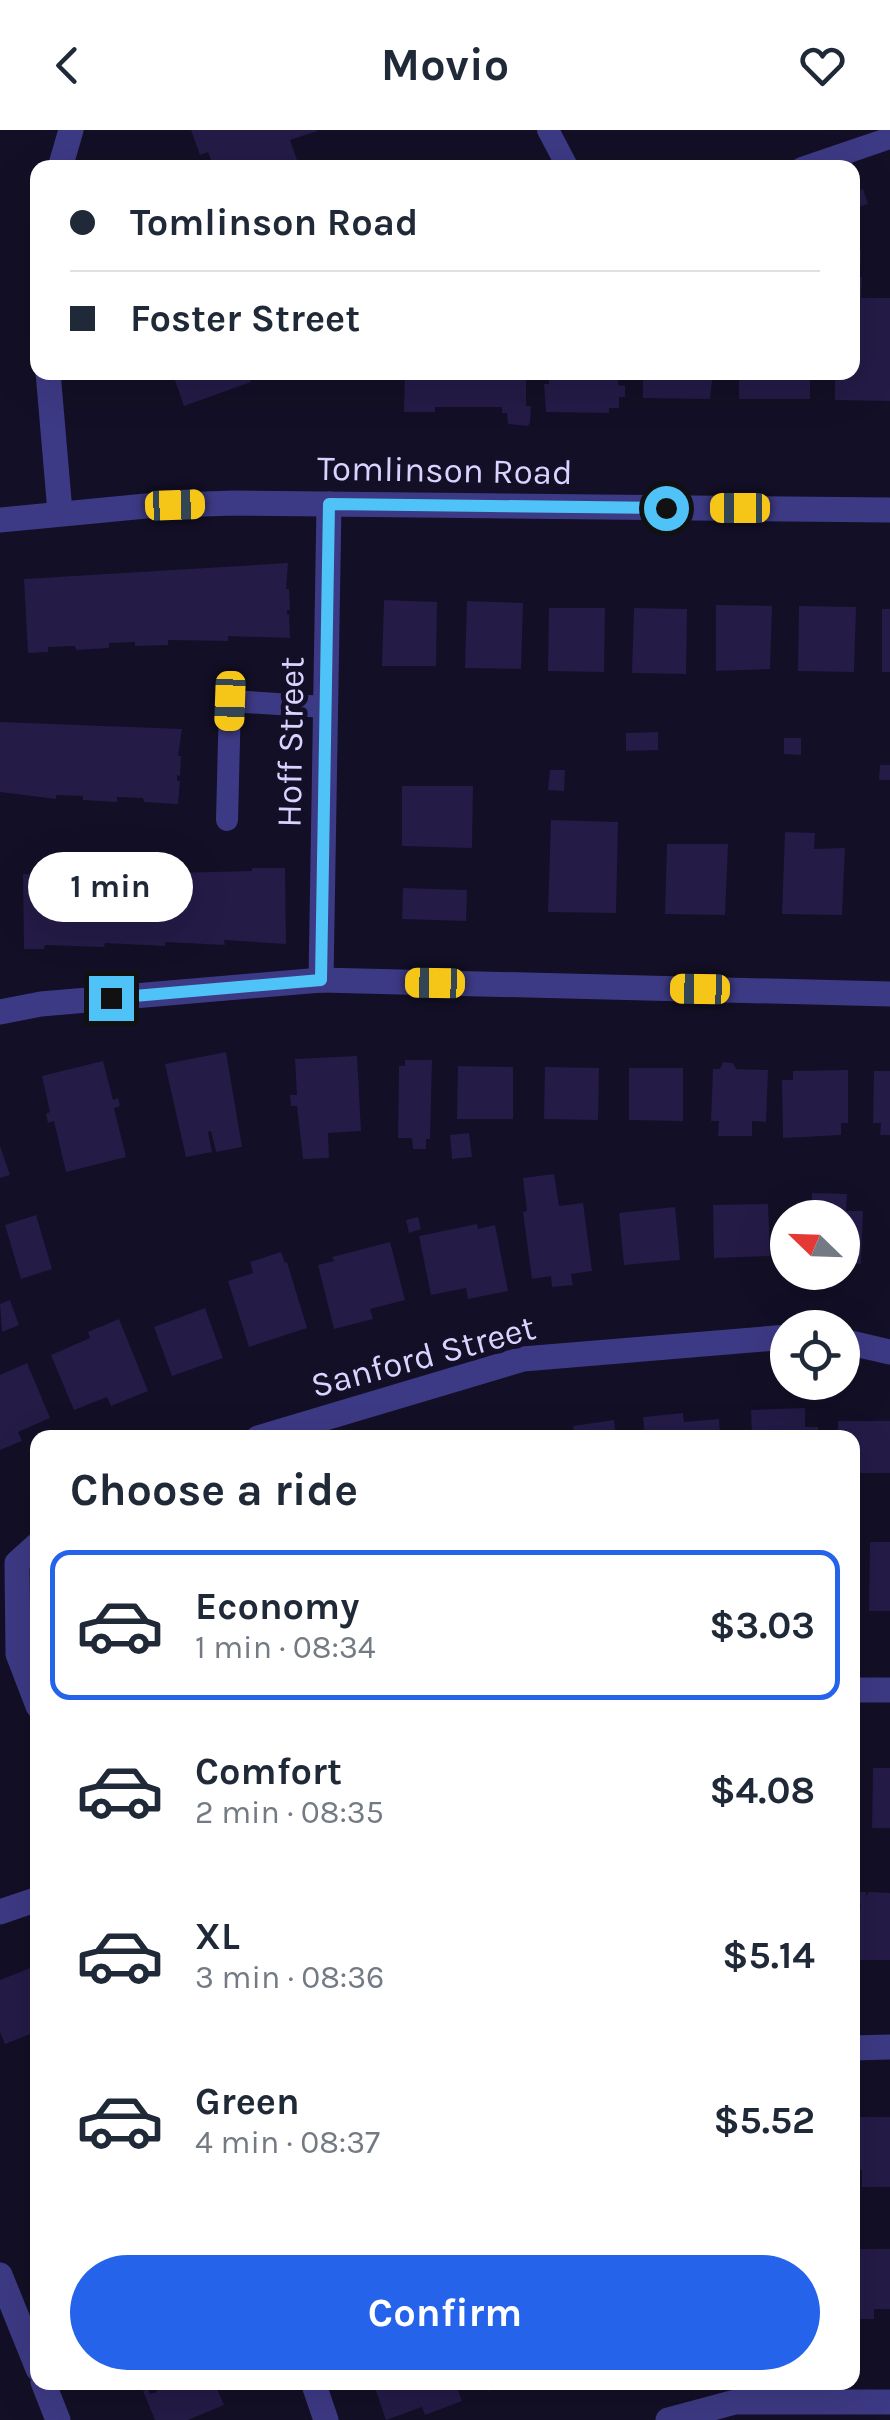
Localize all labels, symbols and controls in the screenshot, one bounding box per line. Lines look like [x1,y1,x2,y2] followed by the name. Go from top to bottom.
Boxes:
[40,38,95,93] icon: back
[795,38,850,93] icon: heart
[381,39,509,91] text: Movio
[130,200,418,245] text: Tomlinson Road
[130,296,360,341] text: Foster Street
[317,448,573,493] street label: Tomlinson Road
[644,486,689,531] route start
[144,489,206,521] car
[710,493,770,523] car
[269,656,312,828] street label: Hoff Street
[214,670,246,732] car
[28,853,194,923] callout: 1 min
[70,868,151,905] text: 1 min
[405,967,465,999] car
[670,973,730,1005] car
[89,976,134,1021] route end
[770,1200,860,1290] north arrow
[770,1200,860,1400] map controls
[307,1307,540,1406] street label: Sanford Street
[770,1310,860,1400] button: locate
[70,1464,358,1516] text: Choose a ride
[75,1580,165,1670] icon: car
[195,1584,359,1629] text: Economy
[709,1603,815,1648] text: $3.03
[195,1629,376,1666] text: 1 min · 08:34
[75,1745,165,1835] icon: car
[195,1749,342,1794] text: Comfort
[709,1768,815,1813] text: $4.08
[195,1794,384,1831] text: 2 min · 08:35
[75,1910,165,2000] icon: car
[195,1914,240,1959] text: XL
[722,1933,815,1978] text: $5.14
[195,1959,384,1996] text: 3 min · 08:36
[75,2075,165,2165] icon: car
[195,2079,300,2124] text: Green
[713,2098,815,2143] text: $5.52
[195,2124,380,2161] text: 4 min · 08:37
[70,2255,820,2370] button: Confirm

